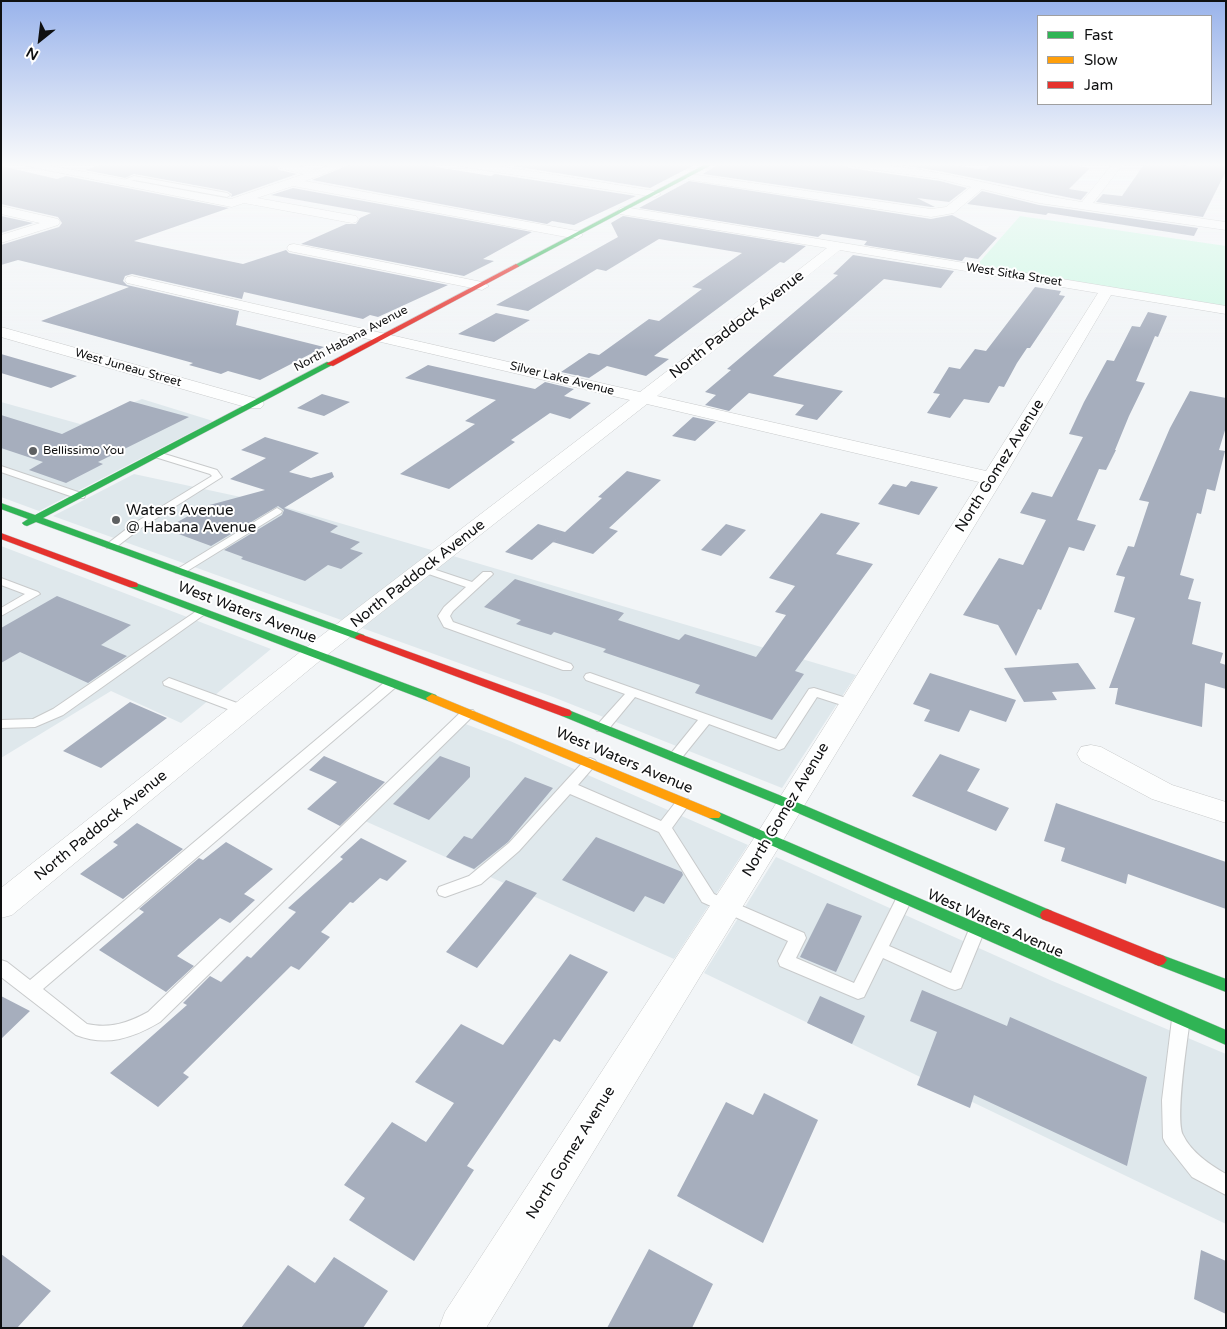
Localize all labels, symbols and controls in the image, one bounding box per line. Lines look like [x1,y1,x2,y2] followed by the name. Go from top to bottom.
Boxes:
[15,15,65,65] north arrow
[1037,15,1212,105] legend
[1084,26,1113,44] text: Fast
[23,43,42,64] text: N
[1084,51,1118,69] text: Slow
[1084,76,1113,94] text: Jam
[965,260,1063,290] street label: West Sitka Street
[666,267,808,383] street label: North Paddock Avenue
[292,303,410,375] street label: North Habana Avenue
[73,346,183,390] street label: West Juneau Street
[508,359,616,399] street label: Silver Lake Avenue
[952,396,1048,536] street label: North Gomez Avenue
[43,444,124,458] place label: Bellissimo You
[27,445,39,457] marker: Bellissimo You
[126,502,256,537] place label: Waters Avenue @ Habana Avenue
[110,514,122,526] marker: Waters Avenue @ Habana Avenue
[347,516,489,632] street label: North Paddock Avenue
[175,578,319,648] street label: West Waters Avenue
[553,724,695,798] street label: West Waters Avenue
[739,740,833,880] street label: North Gomez Avenue
[31,767,171,885] street label: North Paddock Avenue
[924,886,1066,962] street label: West Waters Avenue
[523,1083,619,1223] street label: North Gomez Avenue

